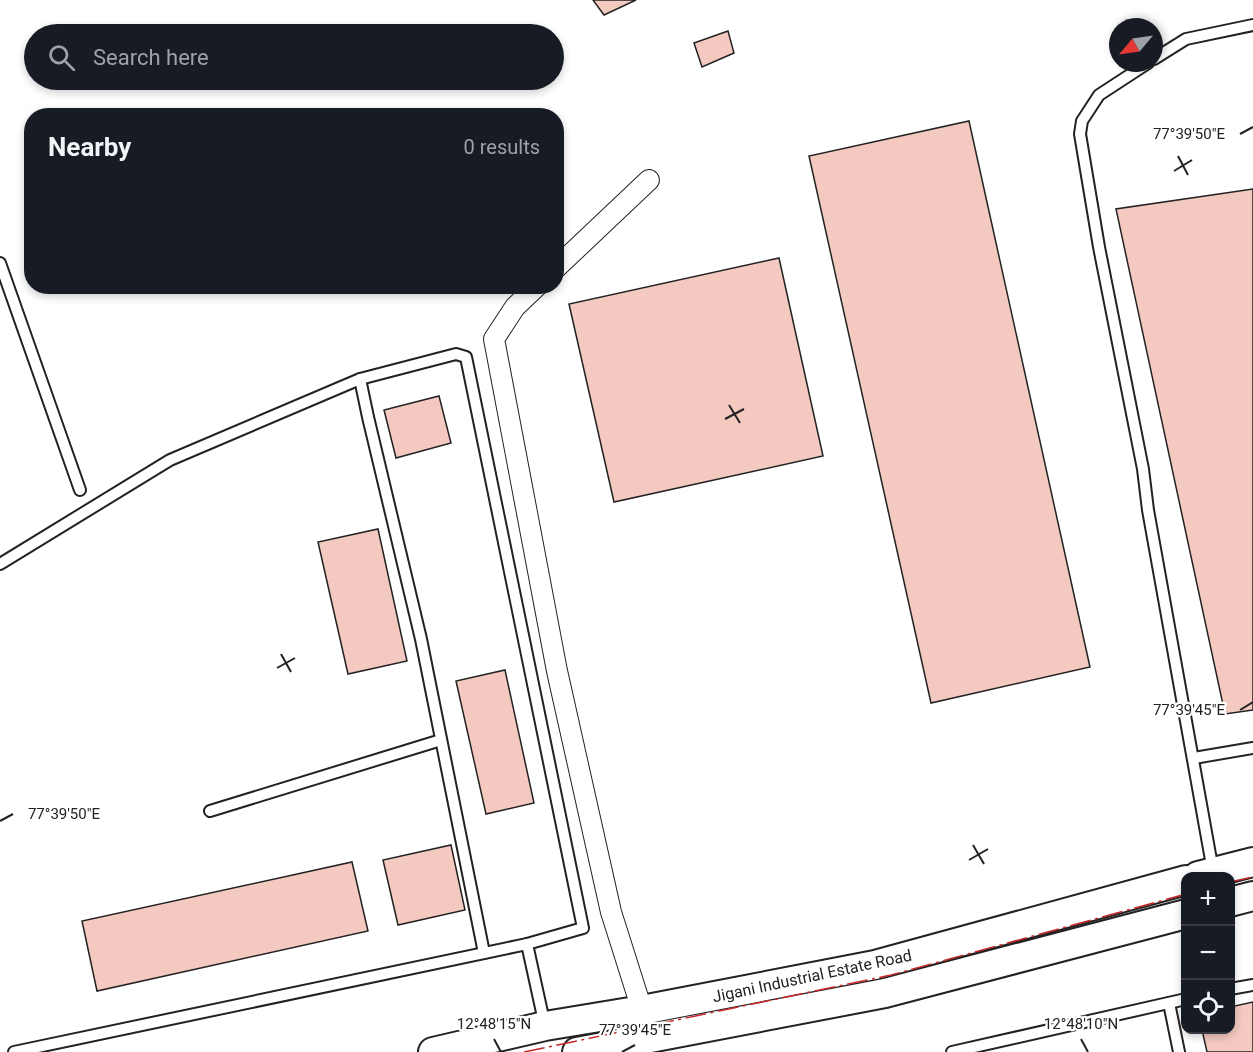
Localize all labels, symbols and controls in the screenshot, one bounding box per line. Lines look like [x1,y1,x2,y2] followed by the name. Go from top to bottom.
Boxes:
[1109,18,1163,72] north arrow
[24,24,564,90] search box
[45,41,78,74] icon: search
[93,45,209,70] text: Search here
[1153,125,1226,143] text: 77°39'50"E
[48,132,131,162] text: Nearby
[464,135,540,159] text: 0 results
[1153,701,1226,719] text: 77°39'45"E
[28,805,101,823] text: 77°39'50"E
[1181,872,1235,1034] map controls
[1181,872,1235,926] button: +
[1181,926,1235,980] button: −
[711,946,913,1006] street label: Jigani Industrial Estate Road
[1181,980,1235,1034] button: locate
[457,1015,531,1033] text: 12°48'15"N
[1044,1015,1118,1033] text: 12°48'10"N
[599,1021,672,1039] text: 77°39'45"E

